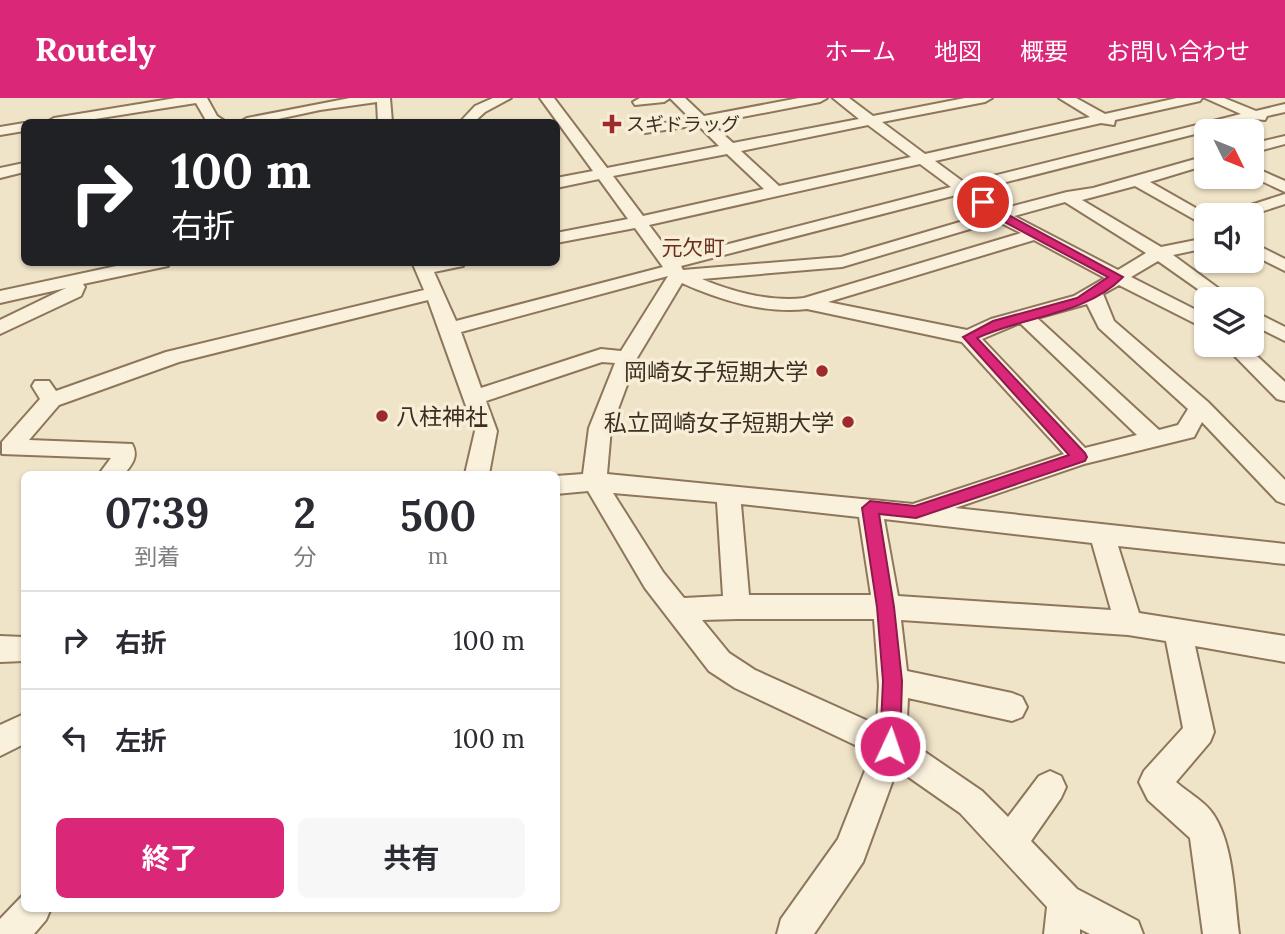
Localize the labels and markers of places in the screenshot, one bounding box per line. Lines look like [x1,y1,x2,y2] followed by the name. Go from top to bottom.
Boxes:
[626,112,740,136] place label: スギドラッグ
[604,116,620,132] marker: スギドラッグ
[953,172,1013,232] pin
[624,357,808,386] place label: 岡崎女子短期大学
[814,363,830,379] marker: 岡崎女子短期大学
[396,402,488,431] place label: 八柱神社
[374,408,390,424] marker: 八柱神社
[604,408,834,437] place label: 私立岡崎女子短期大学
[840,414,856,430] marker: 私立岡崎女子短期大学

